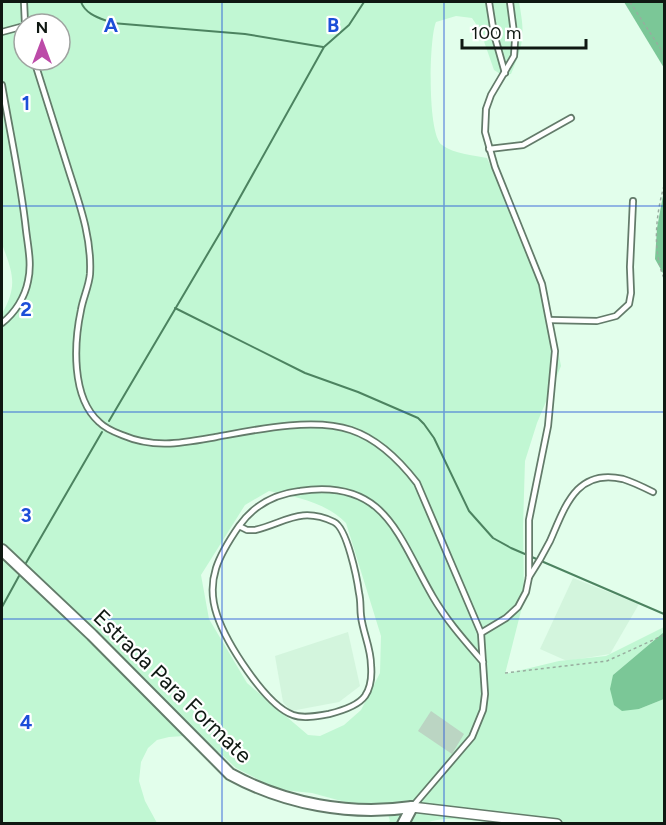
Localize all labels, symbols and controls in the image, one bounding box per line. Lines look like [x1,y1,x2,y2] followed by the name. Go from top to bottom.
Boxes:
[12,12,72,72] north arrow
[462,12,586,50] scale bar
[104,13,119,37] text: A
[327,13,339,37] text: B
[36,18,48,37] text: N
[471,22,521,44] text: 100 m
[22,91,30,115] text: 1
[20,297,32,321] text: 2
[20,503,32,527] text: 3
[88,604,258,769] street label: Estrada Para Formate
[20,710,33,734] text: 4

